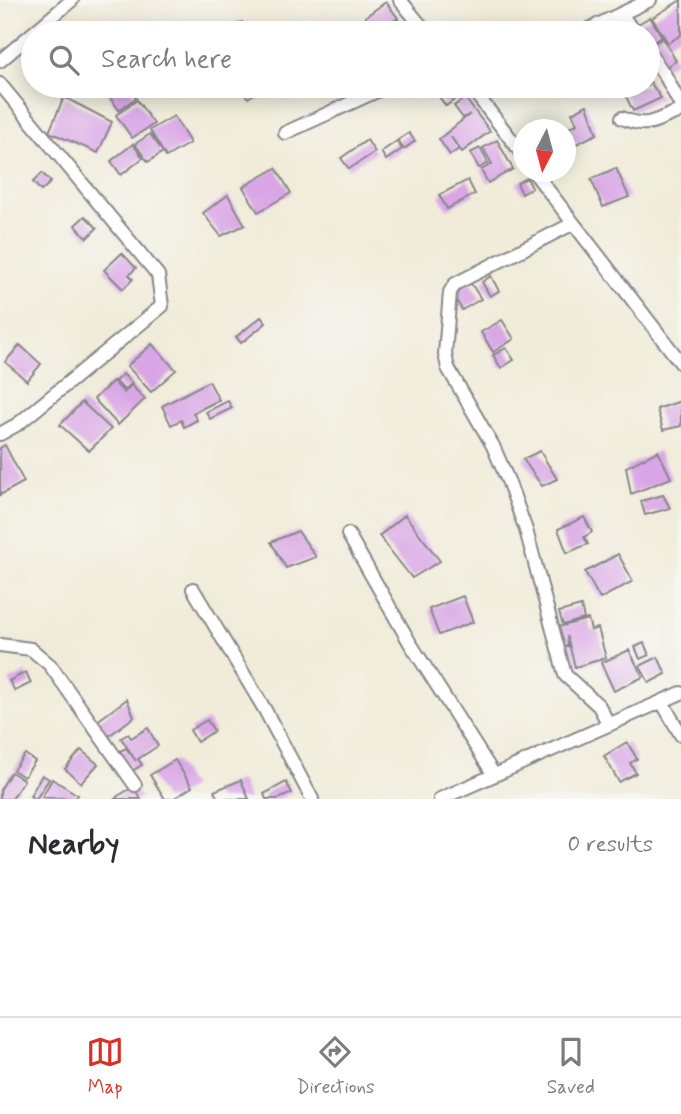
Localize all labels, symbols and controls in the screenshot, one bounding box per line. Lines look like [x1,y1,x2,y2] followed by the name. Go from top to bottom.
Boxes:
[21,21,660,98] search box
[45,41,83,79] icon: search
[101,43,232,77] text: Search here
[513,119,576,182] north arrow
[28,825,119,864] text: Nearby
[567,830,653,860] text: 0 results
[86,1033,124,1100] tab: Map
[296,1033,375,1100] tab: Directions
[547,1033,595,1100] tab: Saved

